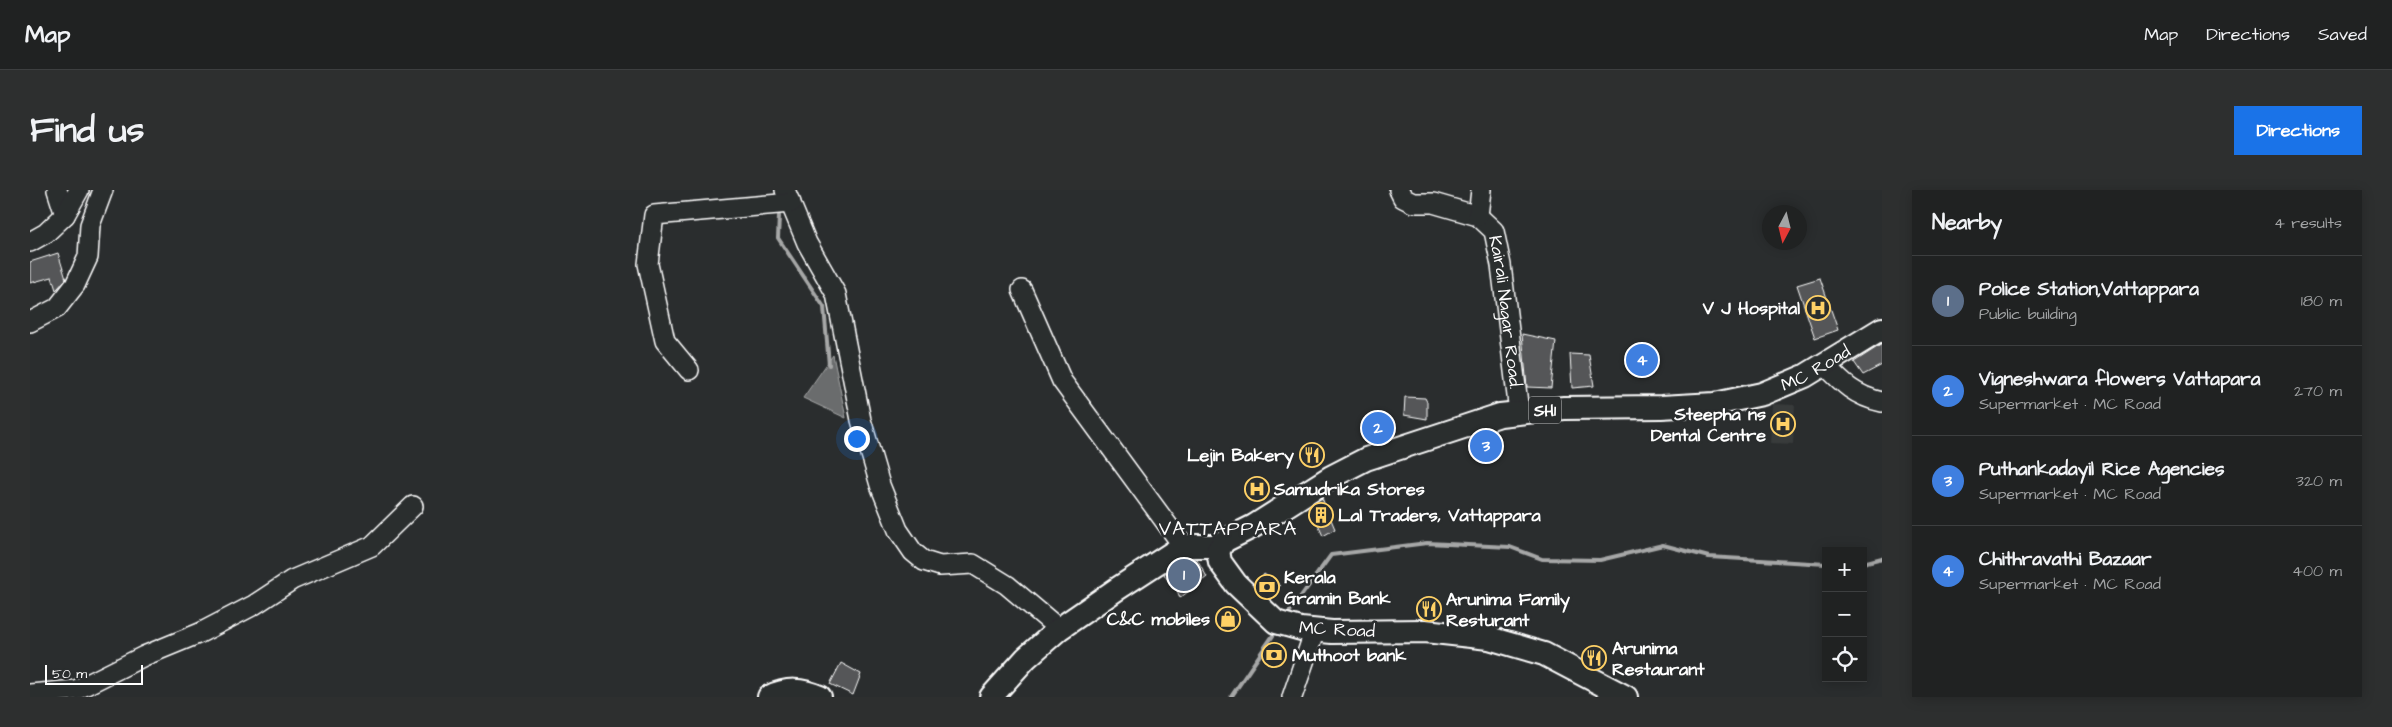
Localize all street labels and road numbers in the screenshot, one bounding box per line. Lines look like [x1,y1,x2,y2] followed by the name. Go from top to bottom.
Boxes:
[1482,233,1528,390] street label: Kairali Nagar Road.
[1777,339,1855,398] street label: MC Road
[1529,396,1561,424] road number: SH1
[1298,615,1376,644] street label: MC Road

